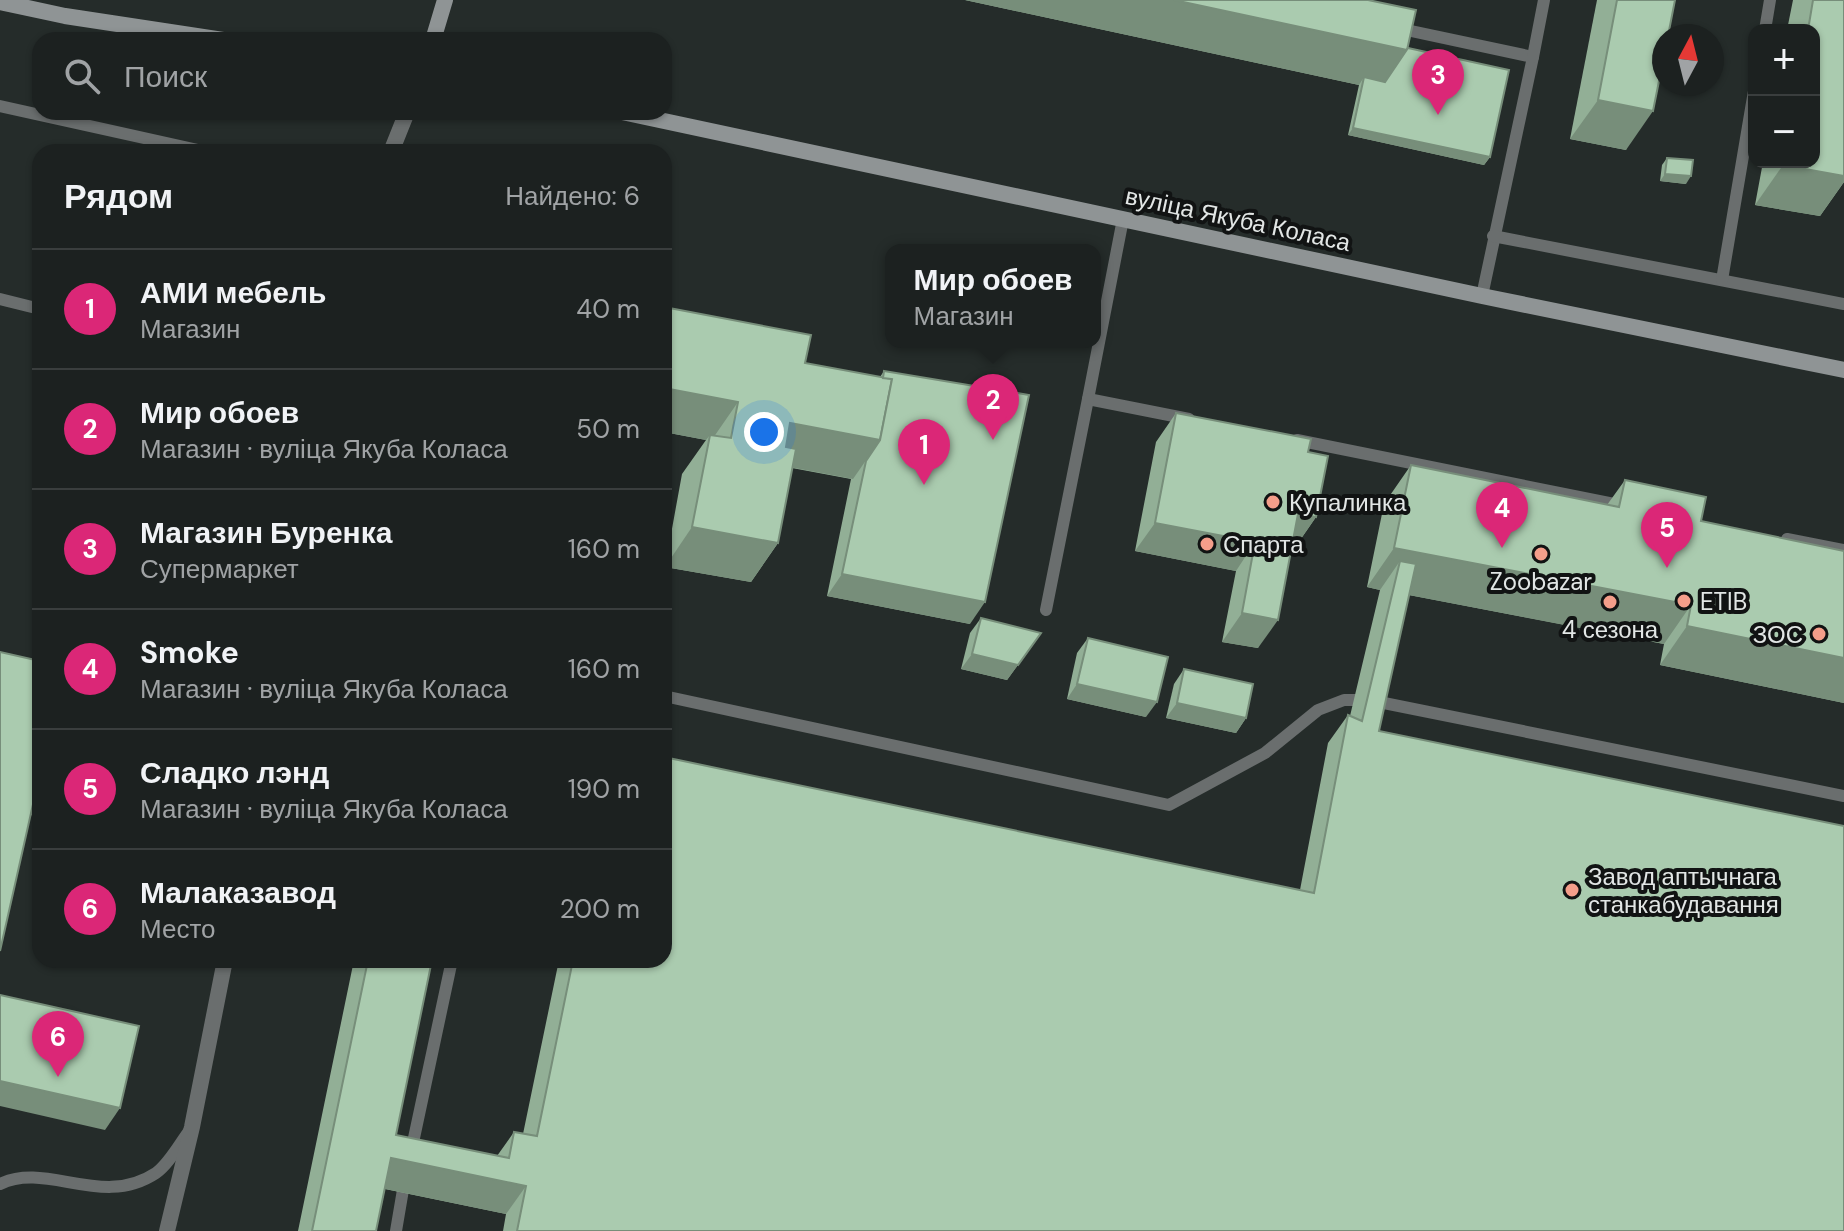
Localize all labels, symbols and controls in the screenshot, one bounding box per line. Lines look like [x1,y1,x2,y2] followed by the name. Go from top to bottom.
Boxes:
[1652,24,1724,96] north arrow
[1748,24,1820,168] map controls
[1748,24,1820,96] button: +
[32,32,672,120] search box
[1412,49,1464,115] pin: 3
[60,54,104,98] icon: search
[124,57,207,96] text: Поиск
[1748,96,1820,168] button: −
[64,174,173,219] text: Рядом
[505,179,640,213] text: Найдено: 6
[1123,180,1354,258] street label: вуліца Якуба Коласа
[885,244,1101,348] popup
[913,260,1073,299] text: Мир обоев
[140,273,326,312] text: АМИ мебель
[85,292,95,326] text: 1
[576,292,640,326] text: 40 m
[913,299,1014,333] text: Магазин
[140,312,240,346] text: Магазин
[967,374,1019,440] pin: 2
[140,393,299,432] text: Мир обоев
[82,412,98,446] text: 2
[576,412,640,446] text: 50 m
[744,412,784,452] your location
[898,419,950,485] pin: 1
[140,432,508,466] text: Магазин · вуліца Якуба Коласа
[1476,482,1528,548] pin: 4
[1289,487,1407,518] place label: Купалинка
[1264,493,1282,511] marker: Купалинка
[1641,502,1693,568] pin: 5
[140,513,392,552] text: Магазин Буренка
[1223,529,1304,560] place label: Спарта
[82,532,98,566] text: 3
[568,532,640,566] text: 160 m
[1198,535,1216,553] marker: Спарта
[1532,545,1550,563] marker: Zoobazar
[140,552,299,586] text: Супермаркет
[1490,566,1592,597] place label: Zoobazar
[1700,586,1747,617] place label: ETIB
[1675,592,1693,610] marker: ETIB
[1601,593,1619,611] marker: 4 сезона
[1562,614,1659,645] place label: 4 сезона
[1753,619,1803,650] place label: ЗОС
[1810,625,1828,643] marker: ЗОС
[140,633,239,672] text: Smoke
[82,652,98,686] text: 4
[568,652,640,686] text: 160 m
[140,672,508,706] text: Магазин · вуліца Якуба Коласа
[140,753,329,792] text: Сладко лэнд
[82,772,98,806] text: 5
[568,772,640,806] text: 190 m
[140,792,508,826] text: Магазин · вуліца Якуба Коласа
[1588,861,1779,920] place label: Завод аптычнага станкабудавання
[140,873,336,912] text: Малаказавод
[1563,881,1581,899] marker: Завод аптычнага станкабудавання
[82,892,98,926] text: 6
[560,892,640,926] text: 200 m
[140,912,216,946] text: Место
[32,1011,84,1077] pin: 6

